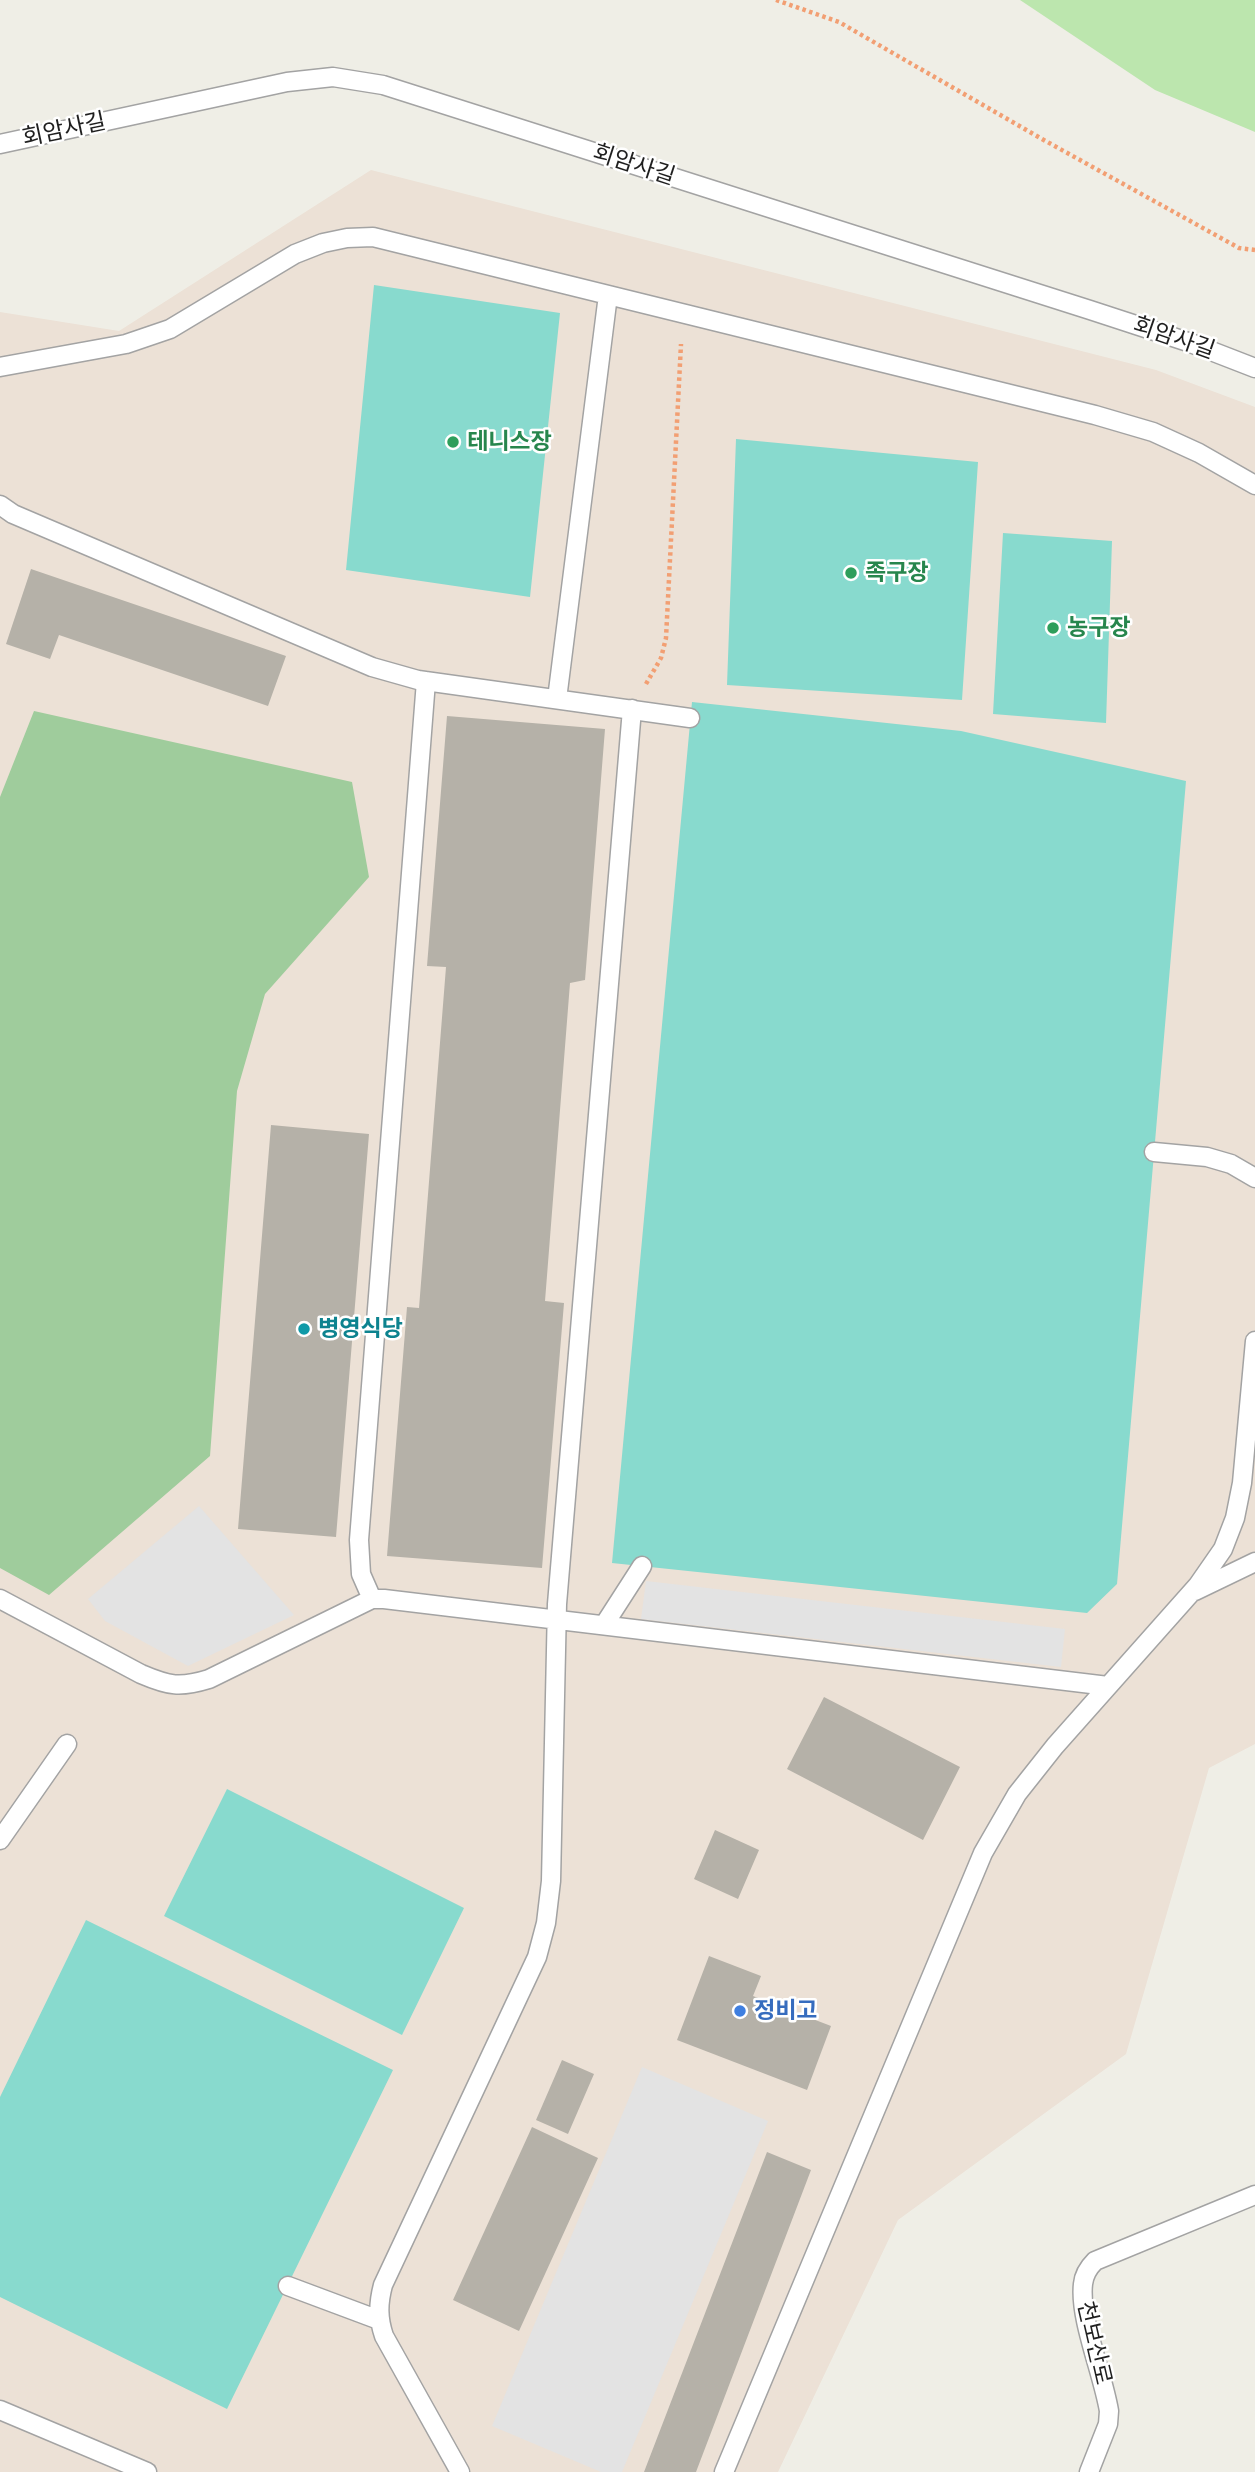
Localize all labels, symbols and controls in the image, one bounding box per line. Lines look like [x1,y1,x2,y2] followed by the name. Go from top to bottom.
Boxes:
[20,108,108,152] street label: 회암사길
[589,139,679,191] street label: 회암사길
[1129,311,1219,365] street label: 회암사길
[467,428,552,456] place label: 테니스장
[445,434,461,450] marker: 테니스장
[865,559,928,587] place label: 족구장
[843,565,859,581] marker: 족구장
[1067,614,1130,642] place label: 농구장
[1045,620,1061,636] marker: 농구장
[318,1315,403,1343] place label: 병영식당
[296,1321,312,1337] marker: 병영식당
[754,1997,817,2025] place label: 정비고
[732,2003,748,2019] marker: 정비고
[1071,2299,1117,2387] street label: 천보산로

